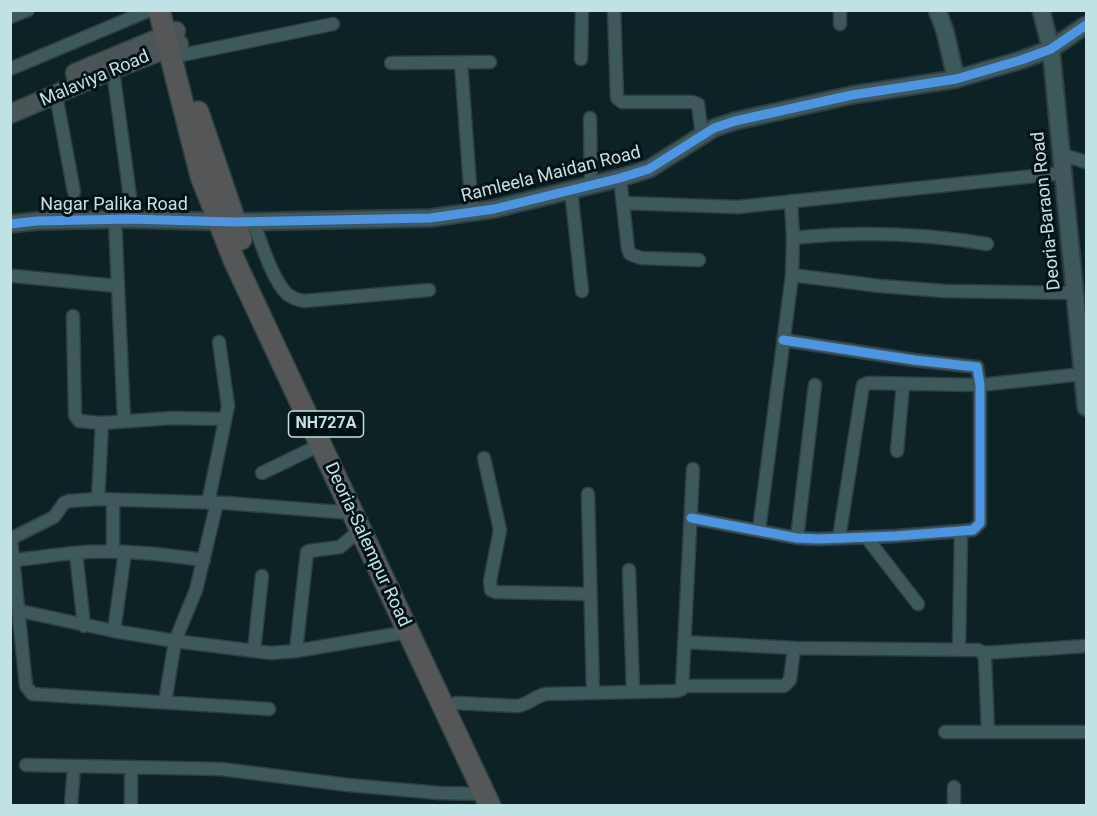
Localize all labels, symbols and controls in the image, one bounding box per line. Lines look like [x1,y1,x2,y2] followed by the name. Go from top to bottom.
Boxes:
[37,46,153,112] street label: Malaviya Road
[1028,131,1066,291] street label: Deoria-Baraon Road
[459,142,643,208] street label: Ramleela Maidan Road
[40,194,188,216] street label: Nagar Palika Road
[288,411,364,437] road number: NH727A
[319,459,415,631] street label: Deoria-Salempur Road

